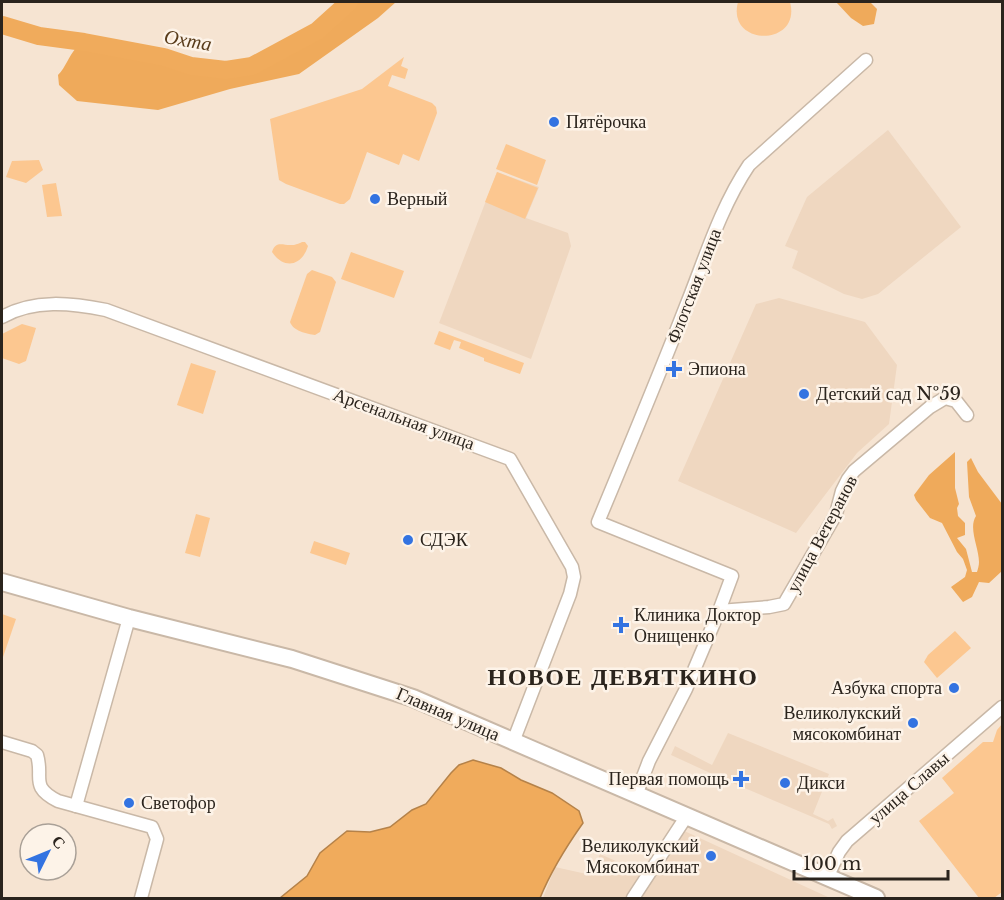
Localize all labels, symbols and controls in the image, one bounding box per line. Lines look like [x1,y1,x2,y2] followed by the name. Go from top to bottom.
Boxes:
[162,24,214,56] water label: Охта
[566,111,646,133] place label: Пятёрочка
[547,115,561,129] marker: Пятёрочка
[387,188,448,210] place label: Верный
[368,192,382,206] marker: Верный
[662,225,726,347] street label: Флотская улица
[688,358,746,380] place label: Эпиона
[665,360,683,378] marker: Эпиона
[330,383,478,455] street label: Арсенальная улица
[816,383,961,405] place label: Детский сад №59
[797,387,811,401] marker: Детский сад №59
[782,472,862,596] street label: улица Ветеранов
[420,529,469,551] place label: СДЭК
[401,533,415,547] marker: СДЭК
[634,604,761,647] place label: Клиника Доктор Онищенко
[612,616,630,634] marker: Клиника Доктор Онищенко
[488,662,758,691] district label: НОВОЕ ДЕВЯТКИНО
[831,677,942,699] place label: Азбука спорта
[947,681,961,695] marker: Азбука спорта
[393,682,503,746] street label: Главная улица
[784,702,901,745] place label: Великолукский мясокомбинат
[906,716,920,730] marker: Великолукский мясокомбинат
[864,747,954,829] street label: улица Славы
[609,768,729,790] place label: Первая помощь
[734,772,748,786] marker: Первая помощь
[797,772,845,794] place label: Дикси
[778,776,792,790] marker: Дикси
[141,792,216,814] place label: Светофор
[122,796,136,810] marker: Светофор
[18,822,78,882] north arrow
[48,831,70,853] text: С
[582,835,699,878] place label: Великолукский Мясокомбинат
[794,843,948,881] scale bar
[704,849,718,863] marker: Великолукский Мясокомбинат
[803,853,861,875] text: 100 m

